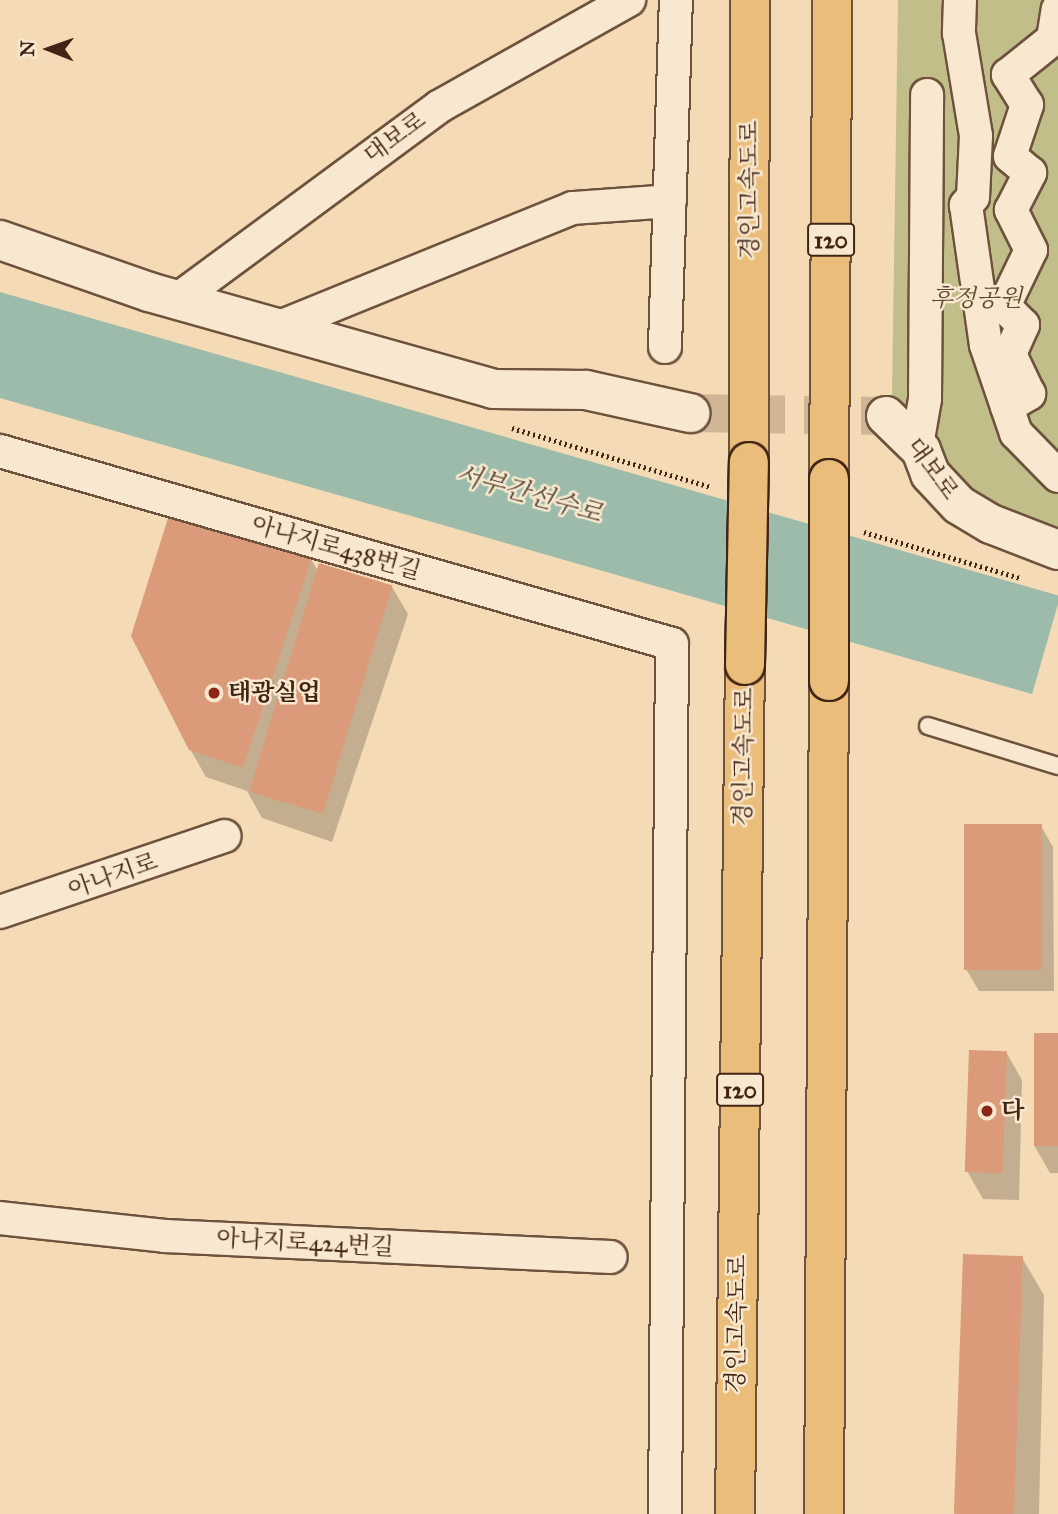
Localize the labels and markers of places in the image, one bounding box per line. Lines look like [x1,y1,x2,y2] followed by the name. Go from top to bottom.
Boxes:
[228,679,321,707] place label: 태광실업
[206,685,222,701] marker: 태광실업
[1001,1097,1024,1125] place label: 다
[979,1103,995,1119] marker: 다

